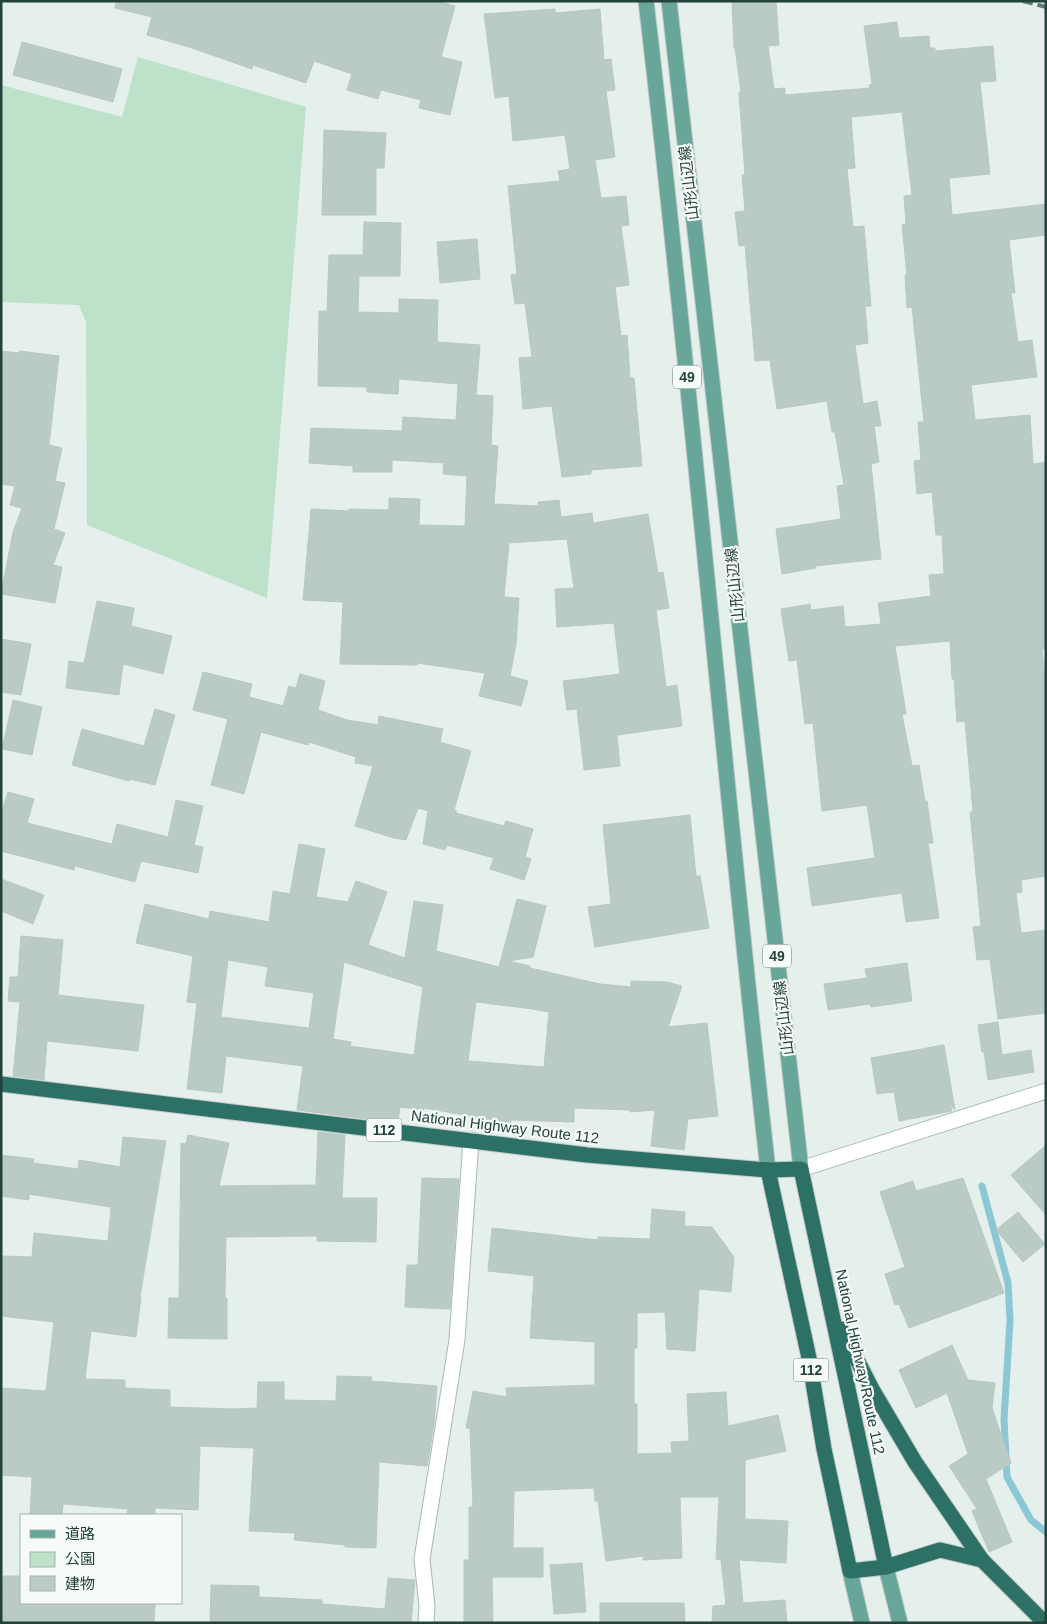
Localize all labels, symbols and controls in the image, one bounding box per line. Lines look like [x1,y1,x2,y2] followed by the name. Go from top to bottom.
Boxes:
[675,145,702,221] street label: 山形山辺線
[673,366,701,388] road number: 49
[722,547,747,623] street label: 山形山辺線
[763,944,791,968] road number: 49
[770,980,797,1056] street label: 山形山辺線
[410,1107,600,1146] street label: National Highway Route 112
[366,1118,402,1142] road number: 112
[833,1268,888,1456] street label: National Highway Route 112
[794,1358,828,1382] road number: 112
[20,1514,182,1604] legend
[65,1525,95,1542] text: 道路
[65,1550,95,1567] text: 公園
[65,1575,95,1592] text: 建物

